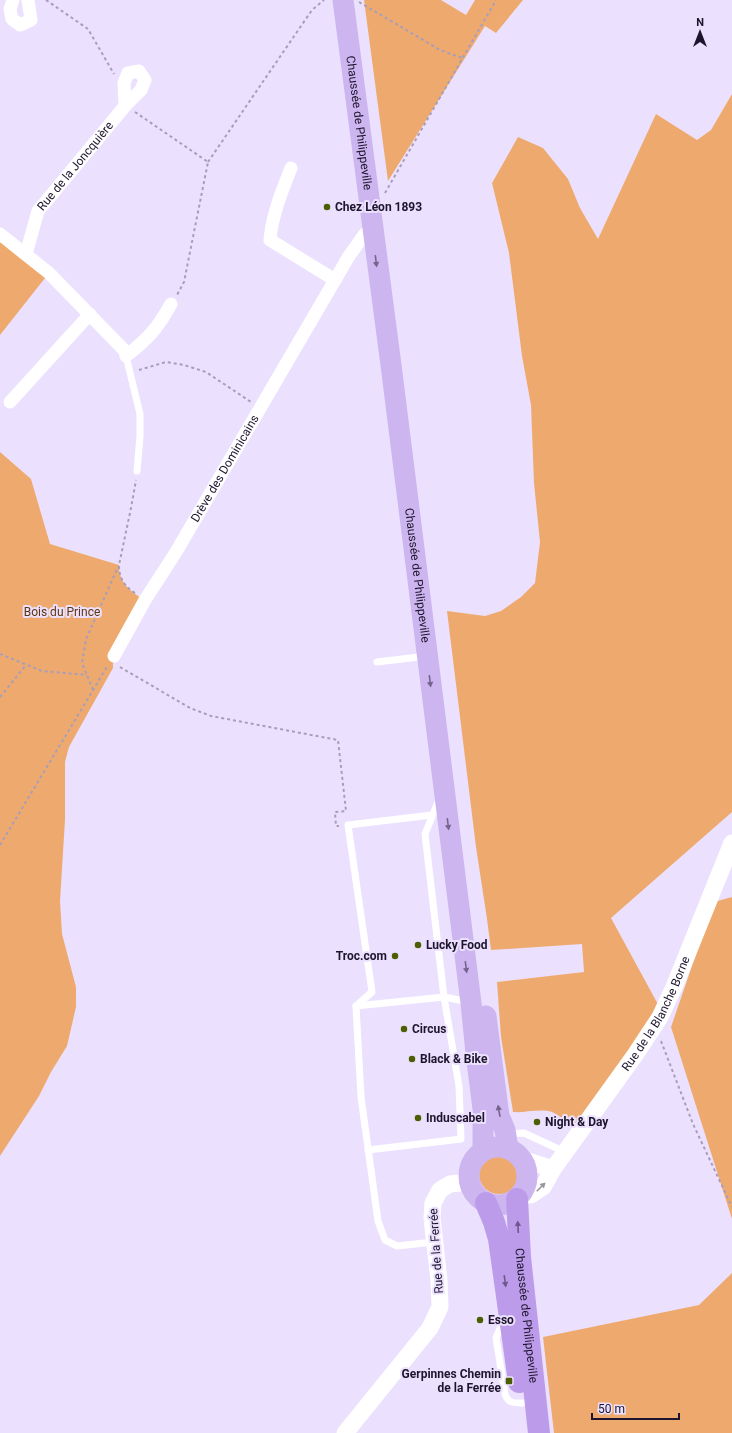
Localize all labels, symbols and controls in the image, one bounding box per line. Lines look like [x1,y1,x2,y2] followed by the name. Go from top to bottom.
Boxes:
[680,12,720,52] north arrow
[696,16,704,29] text: N
[343,55,375,191] street label: Chaussée de Philippeville
[34,119,116,213] street label: Rue de la Joncquière
[335,200,422,214] place label: Chez Léon 1893
[322,202,332,212] marker: Chez Léon 1893
[373,255,379,267] one-way arrow
[188,412,262,525] street label: Drève des Dominicains
[402,507,433,643] street label: Chaussée de Philippeville
[24,605,100,619] park label: Bois du Prince
[427,675,433,687] one-way arrow
[445,818,451,830] one-way arrow
[426,938,488,952] place label: Lucky Food
[413,940,423,950] marker: Lucky Food
[336,949,387,963] place label: Troc.com
[390,951,400,961] marker: Troc.com
[619,954,693,1074] street label: Rue de la Blanche Borne
[463,961,470,973] one-way arrow
[412,1022,446,1036] place label: Circus
[399,1024,409,1034] marker: Circus
[420,1052,488,1066] place label: Black & Bike
[407,1054,417,1064] marker: Black & Bike
[496,1105,502,1117] one-way arrow
[426,1111,485,1125] place label: Induscabel
[413,1113,423,1123] marker: Induscabel
[545,1115,609,1129] place label: Night & Day
[532,1117,542,1127] marker: Night & Day
[536,1183,545,1192] one-way arrow
[426,1208,446,1294] street label: Rue de la Ferrée
[515,1220,521,1233] one-way arrow
[513,1248,541,1384] street label: Chaussée de Philippeville
[502,1275,508,1287] one-way arrow
[488,1313,514,1327] place label: Esso
[475,1315,485,1325] marker: Esso
[402,1367,502,1395] place label: Gerpinnes Chemin de la Ferrée
[504,1376,514,1386] marker: Gerpinnes Chemin de la Ferrée
[592,1395,679,1421] scale bar
[598,1402,625,1416] text: 50 m

